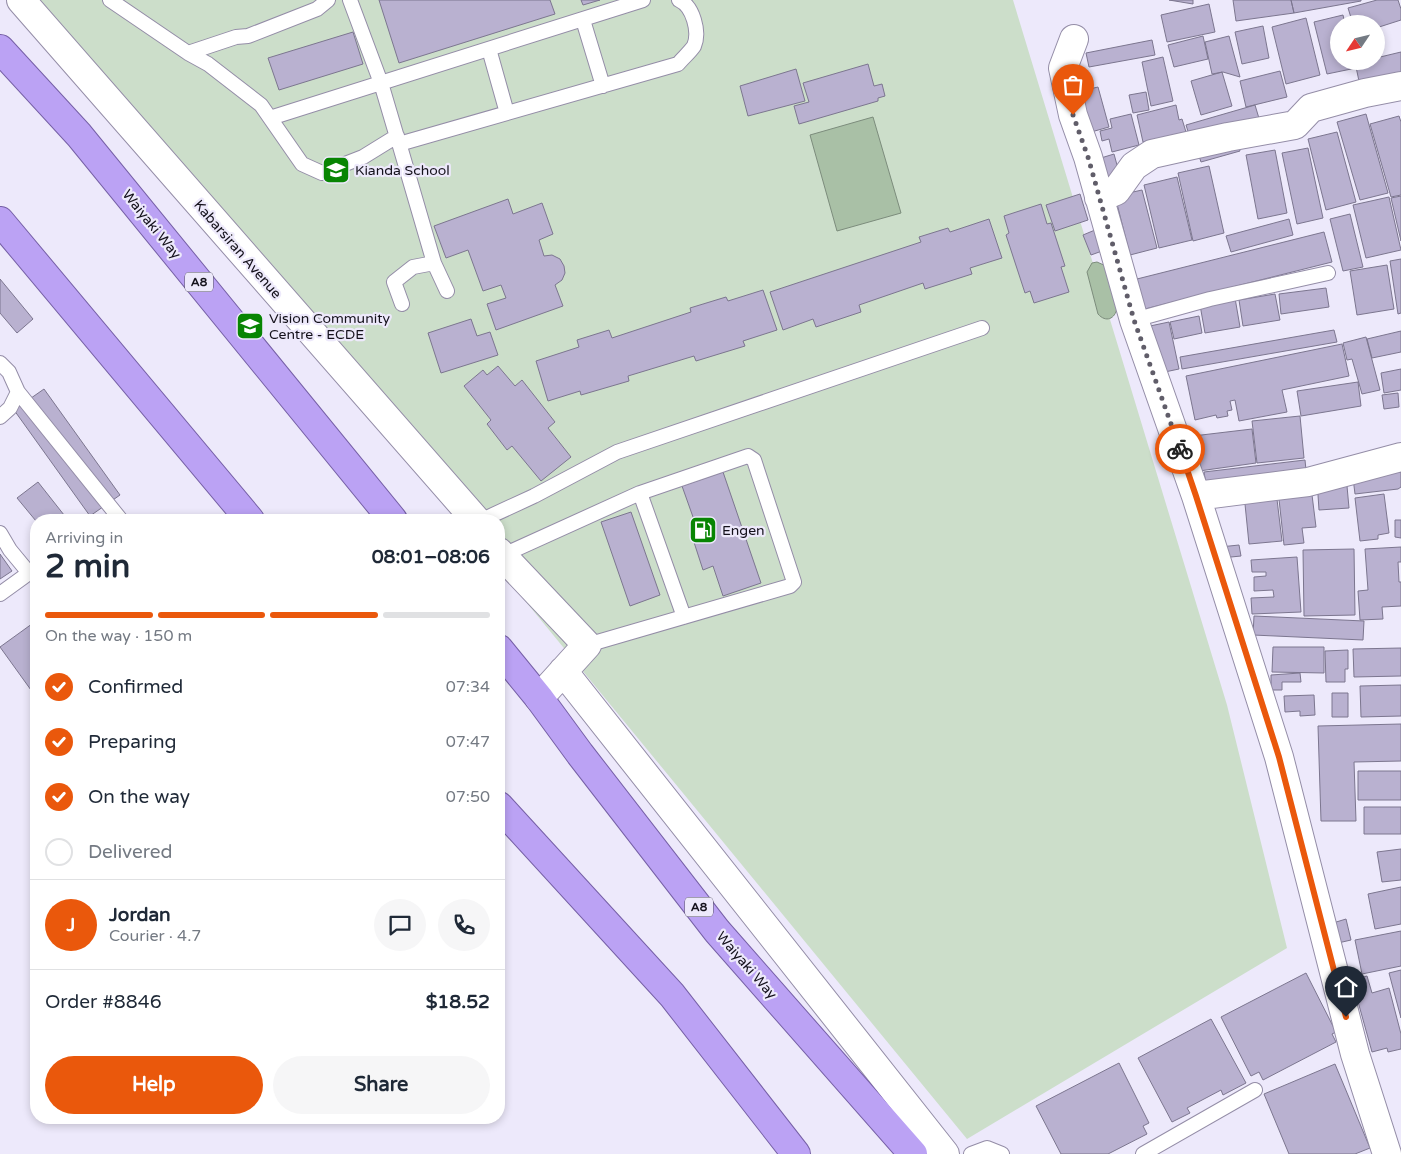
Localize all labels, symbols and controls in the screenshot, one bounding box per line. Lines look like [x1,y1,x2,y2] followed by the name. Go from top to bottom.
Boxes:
[1330,15,1385,70] north arrow
[1330,15,1385,70] map controls
[1052,64,1094,115] pin
[1059,71,1087,99] icon: bag
[321,155,351,185] school or university icon: Kianda School
[355,162,450,179] place label: Kianda School
[119,186,185,263] street label: Waiyaki Way
[190,197,285,302] street label: Kabarsiran Avenue
[185,272,213,292] road number: A8
[269,310,390,343] place label: Vision Community Centre - ECDE
[235,311,265,341] school or university icon: Vision Community Centre - ECDE
[1155,424,1205,474] courier
[1166,435,1194,463] icon: bike
[688,515,718,545] fuel station icon: Engen
[722,522,765,539] place label: Engen
[45,528,123,548] text: Arriving in
[372,546,490,568] text: 08:01–08:06
[45,548,130,586] text: 2 min
[45,626,192,646] text: On the way · 150 m
[45,673,73,701] icon: check
[88,676,183,698] text: Confirmed
[446,677,490,697] text: 07:34
[45,728,73,756] icon: check
[88,731,177,753] text: Preparing
[446,732,490,752] text: 07:47
[45,783,73,811] icon: check
[88,786,190,808] text: On the way
[446,787,490,807] text: 07:50
[88,841,173,863] text: Delivered
[685,898,713,916] road number: A8
[374,899,426,951] button: chat
[438,899,490,951] button: phone
[109,904,171,926] text: Jordan
[67,914,75,936] text: J
[109,926,201,946] text: Courier · 4.7
[713,928,781,1003] street label: Waiyaki Way
[1325,966,1367,1017] pin
[1332,973,1360,1001] icon: home
[45,991,162,1013] text: Order #8846
[426,991,490,1013] text: $18.52
[45,1056,263,1114] button: Help
[273,1056,490,1114] button: Share

